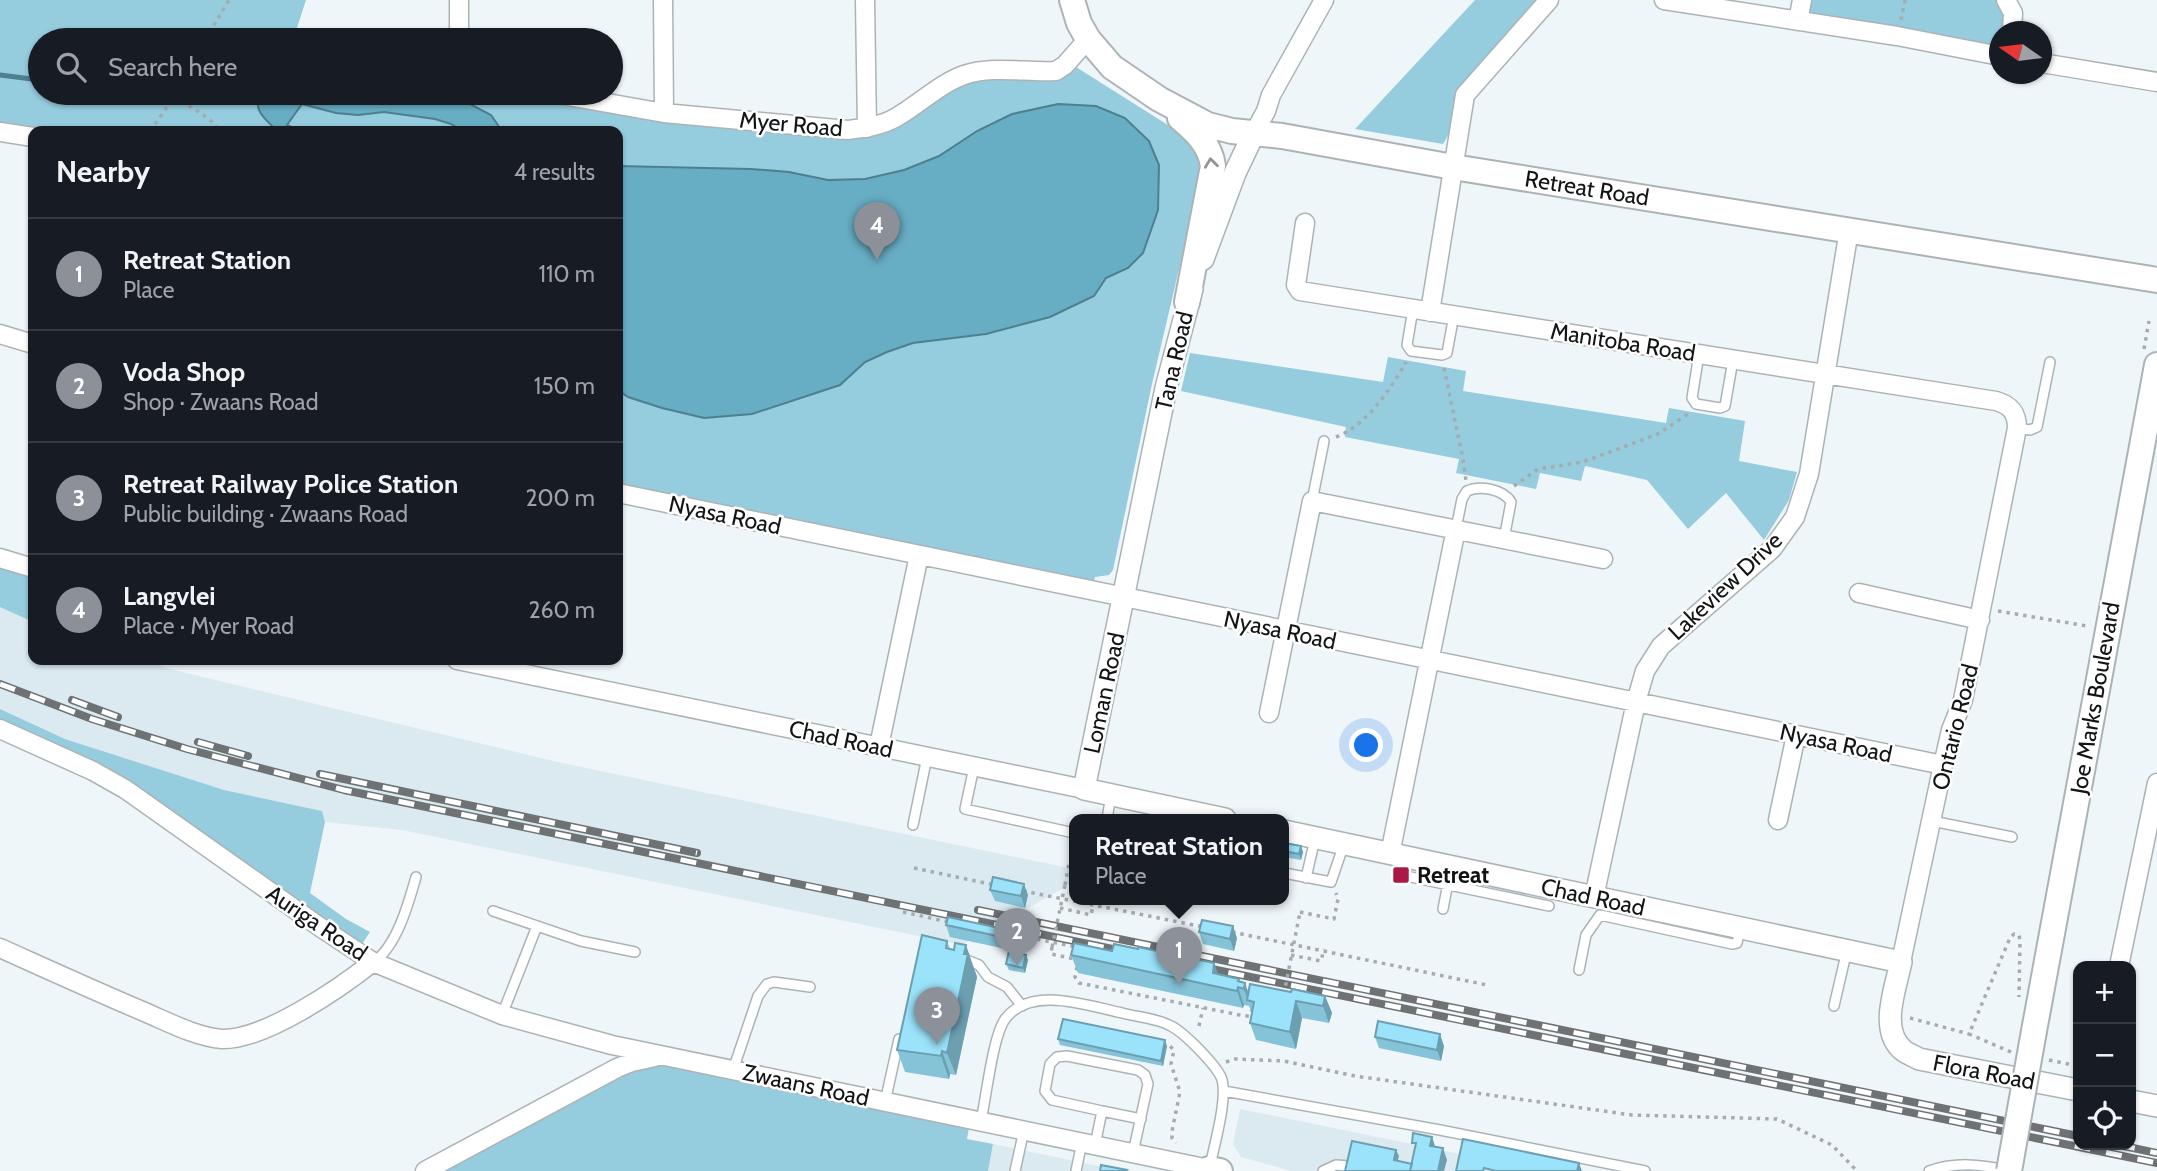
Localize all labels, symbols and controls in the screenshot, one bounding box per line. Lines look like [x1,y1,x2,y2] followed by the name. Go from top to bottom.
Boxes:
[1989,21,2052,84] north arrow
[28,28,623,105] search box
[52,48,90,86] icon: search
[108,51,237,83] text: Search here
[738,106,844,142] street label: Myer Road
[56,153,150,190] text: Nearby
[1204,157,1219,169] one-way arrow
[514,158,595,186] text: 4 results
[1523,164,1651,212] street label: Retreat Road
[854,202,900,260] pin: 4
[123,244,291,276] text: Retreat Station
[75,260,83,288] text: 1
[539,260,595,288] text: 110 m
[123,276,175,304] text: Place
[1149,309,1199,413] street label: Tana Road
[1548,317,1698,367] street label: Manitoba Road
[123,356,245,388] text: Voda Shop
[73,372,85,400] text: 2
[534,372,595,400] text: 150 m
[123,388,318,416] text: Shop · Zwaans Road
[123,468,458,500] text: Retreat Railway Police Station
[73,484,85,512] text: 3
[525,484,595,512] text: 200 m
[666,489,784,541] street label: Nyasa Road
[123,500,408,528] text: Public building · Zwaans Road
[1662,526,1788,646] street label: Lakeview Drive
[123,580,216,612] text: Langvlei
[72,596,86,624] text: 4
[528,596,595,624] text: 260 m
[2064,600,2126,797] street label: Joe Marks Boulevard
[1221,604,1339,656] street label: Nyasa Road
[123,612,294,640] text: Place · Myer Road
[1078,630,1130,756] street label: Loman Road
[1926,661,1984,793] street label: Ontario Road
[786,714,896,764] street label: Chad Road
[1777,717,1895,769] street label: Nyasa Road
[1349,728,1383,762] your location
[1069,814,1289,905] popup
[1095,830,1263,862] text: Retreat Station
[1417,861,1489,889] place label: Retreat
[1095,862,1146,890] text: Place
[1391,865,1411,885] marker: Retreat
[1538,872,1648,922] street label: Chad Road
[261,879,373,967] street label: Auriga Road
[994,908,1040,966] pin: 2
[1156,927,1202,985] pin: 1
[2073,961,2136,1150] map controls
[2073,961,2136,1024] button: +
[914,987,960,1045] pin: 3
[2073,1024,2136,1087] button: −
[1931,1048,2037,1096] street label: Flora Road
[740,1058,872,1112] street label: Zwaans Road
[2073,1087,2136,1150] button: locate

